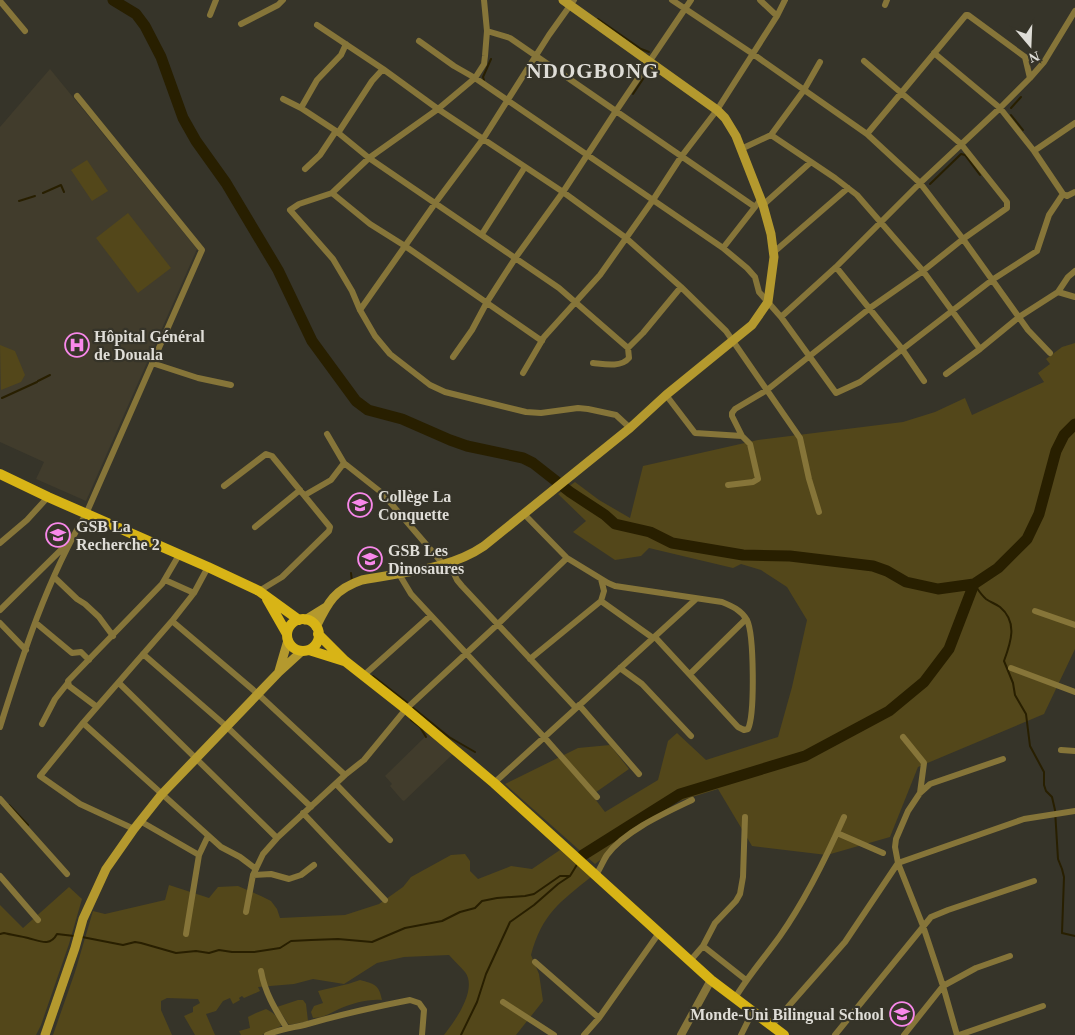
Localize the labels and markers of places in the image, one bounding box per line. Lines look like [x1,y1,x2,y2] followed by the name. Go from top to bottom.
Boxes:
[94,328,205,363] place label: Hôpital Général de Douala
[64,332,90,358] hospital icon: Hôpital Général de Douala
[378,488,451,524] place label: Collège La Conquette
[347,492,373,518] school or university icon: Collège La Conquette
[76,518,160,553] place label: GSB La Recherche 2
[45,522,71,548] school or university icon: GSB La Recherche 2
[388,542,464,577] place label: GSB Les Dinosaures
[357,546,383,572] school or university icon: GSB Les Dinosaures
[889,1001,915,1027] school or university icon: Monde-Uni Bilingual School
[690,1006,885,1024] place label: Monde-Uni Bilingual School

